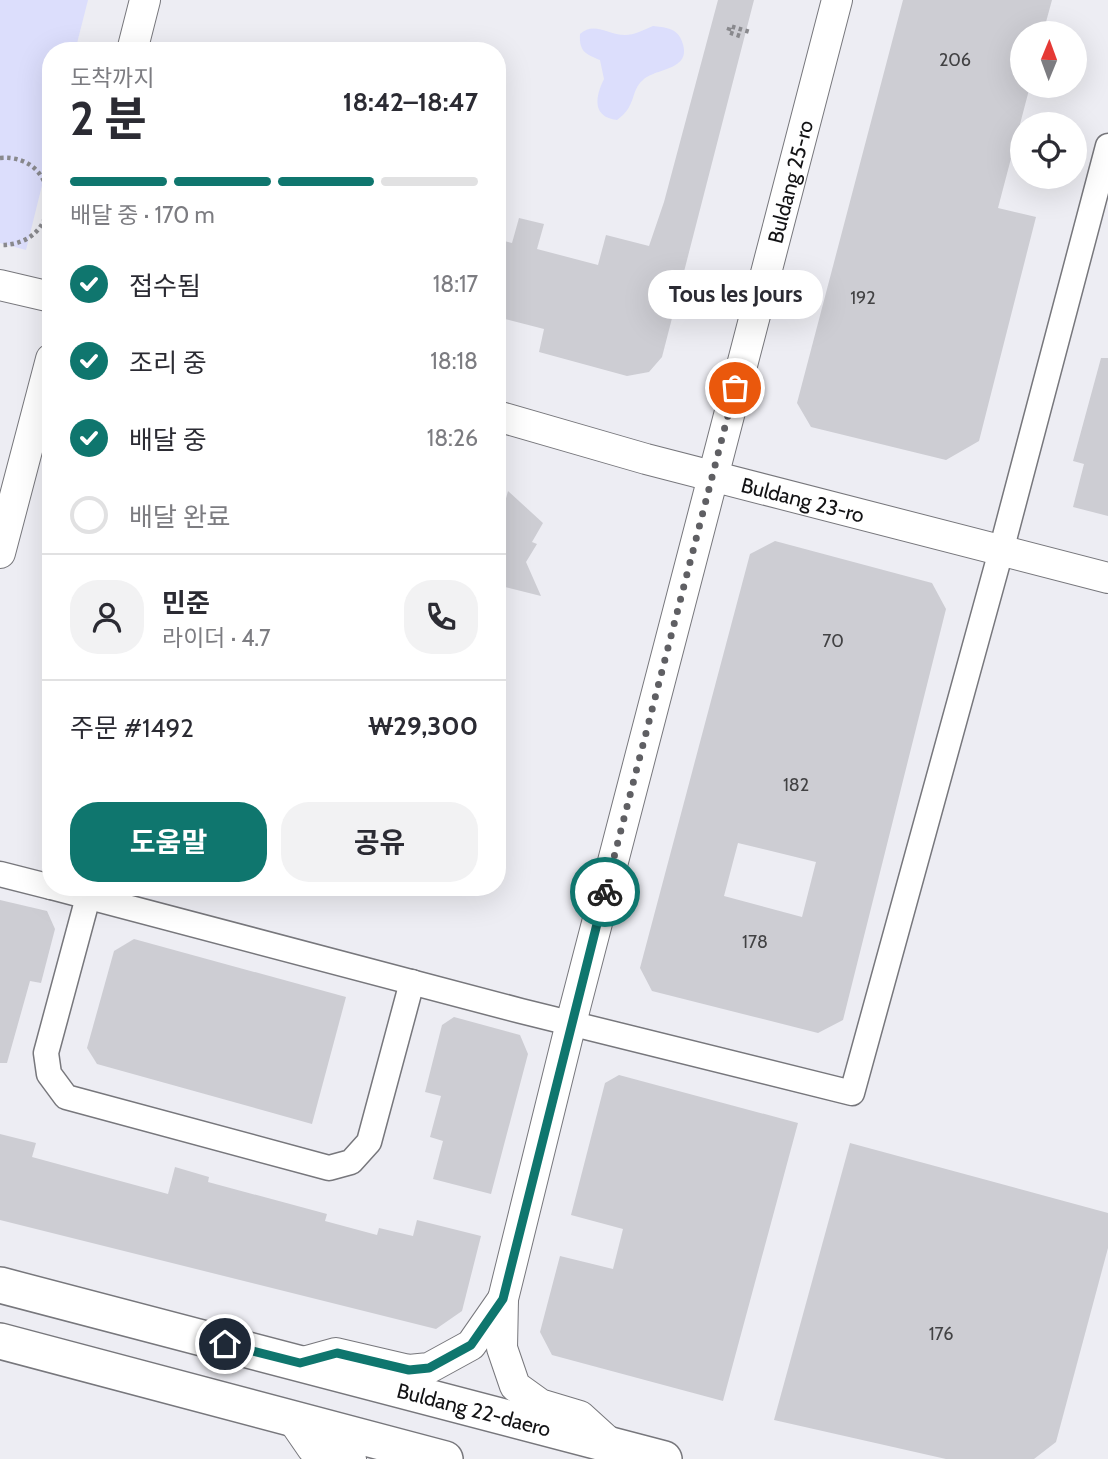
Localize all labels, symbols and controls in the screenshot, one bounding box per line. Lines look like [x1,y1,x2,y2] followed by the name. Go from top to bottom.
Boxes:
[1010,21,1087,98] north arrow
[1010,21,1087,189] map controls
[939,49,971,71] house number: 206
[70,64,155,92] text: 도착까지
[343,86,478,118] text: 18:42–18:47
[70,91,147,147] text: 2 분
[1010,112,1087,189] button: locate
[762,117,818,246] street label: Buldang 25-ro
[70,201,215,229] text: 배달 중 · 170 m
[70,265,108,303] icon: check
[648,269,822,318] callout: Tous les Jours
[129,270,201,302] text: 접수됨
[433,270,478,298] text: 18:17
[669,280,802,308] text: Tous les Jours
[850,287,876,309] house number: 192
[70,342,108,380] icon: check
[129,347,207,379] text: 조리 중
[430,347,478,375] text: 18:18
[705,358,765,418] pin
[716,369,754,407] icon: bag
[70,419,108,457] icon: check
[129,424,207,456] text: 배달 중
[427,424,478,452] text: 18:26
[739,472,867,527] street label: Buldang 23-ro
[129,501,231,533] text: 배달 완료
[70,580,144,654] button: person
[404,580,478,654] button: phone
[162,587,210,619] text: 민준
[162,624,271,652] text: 라이더 · 4.7
[822,630,844,652] house number: 70
[368,710,478,742] text: ₩29,300
[70,712,194,744] text: 주문 #1492
[783,774,809,796] house number: 182
[70,802,267,882] button: 도움말
[281,802,478,882] button: 공유
[570,857,640,927] courier
[586,873,624,911] icon: bike
[742,931,768,953] house number: 178
[195,1314,255,1374] pin
[929,1323,953,1345] house number: 176
[206,1325,244,1363] icon: home
[394,1377,554,1441] street label: Buldang 22-daero

